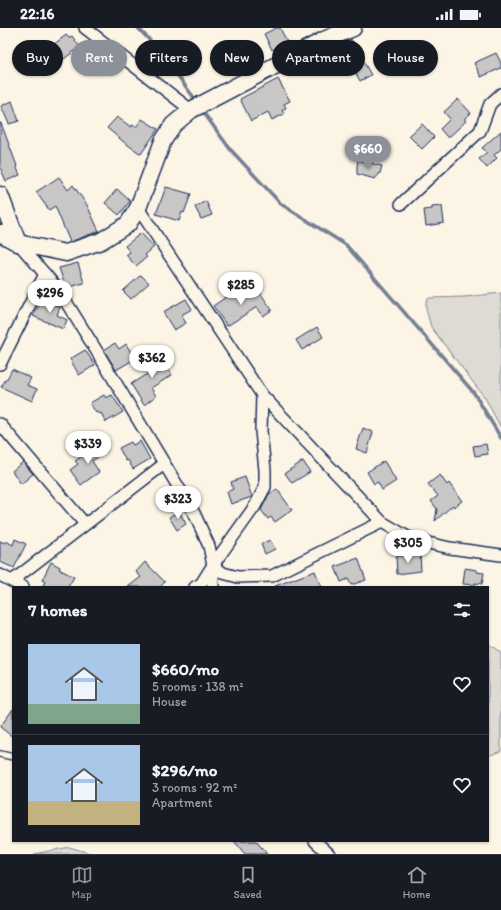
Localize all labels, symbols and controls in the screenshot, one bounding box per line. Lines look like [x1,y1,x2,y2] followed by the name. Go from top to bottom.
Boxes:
[20,5,54,23] text: 22:16
[12,40,63,76] chip: Buy
[71,40,127,76] chip: Rent
[135,40,202,76] chip: Filters
[210,40,264,76] chip: New
[272,40,365,76] chip: Apartment
[373,40,438,76] chip: House
[344,136,392,170] pin: $660
[354,141,382,156] text: $660
[217,272,265,306] pin: $285
[227,277,255,292] text: $285
[26,280,74,314] pin: $296
[36,285,64,300] text: $296
[128,345,176,379] pin: $362
[138,350,166,365] text: $362
[64,431,112,465] pin: $339
[74,436,102,451] text: $339
[154,486,202,520] pin: $323
[164,491,192,506] text: $323
[384,530,432,564] pin: $305
[394,535,422,550] text: $305
[451,599,473,621] icon: filters
[28,600,88,620] text: 7 homes
[152,659,219,679] text: $660/mo
[60,660,108,708] icon: home
[451,673,473,695] icon: heart
[152,679,244,694] text: 5 rooms · 138 m²
[152,694,187,709] text: House
[152,760,218,780] text: $296/mo
[60,761,108,809] icon: home
[451,774,473,796] icon: heart
[152,780,237,795] text: 3 rooms · 92 m²
[152,795,213,810] text: Apartment
[71,864,93,901] tab: Map
[234,864,262,901] tab: Saved
[403,864,430,901] tab: Home

